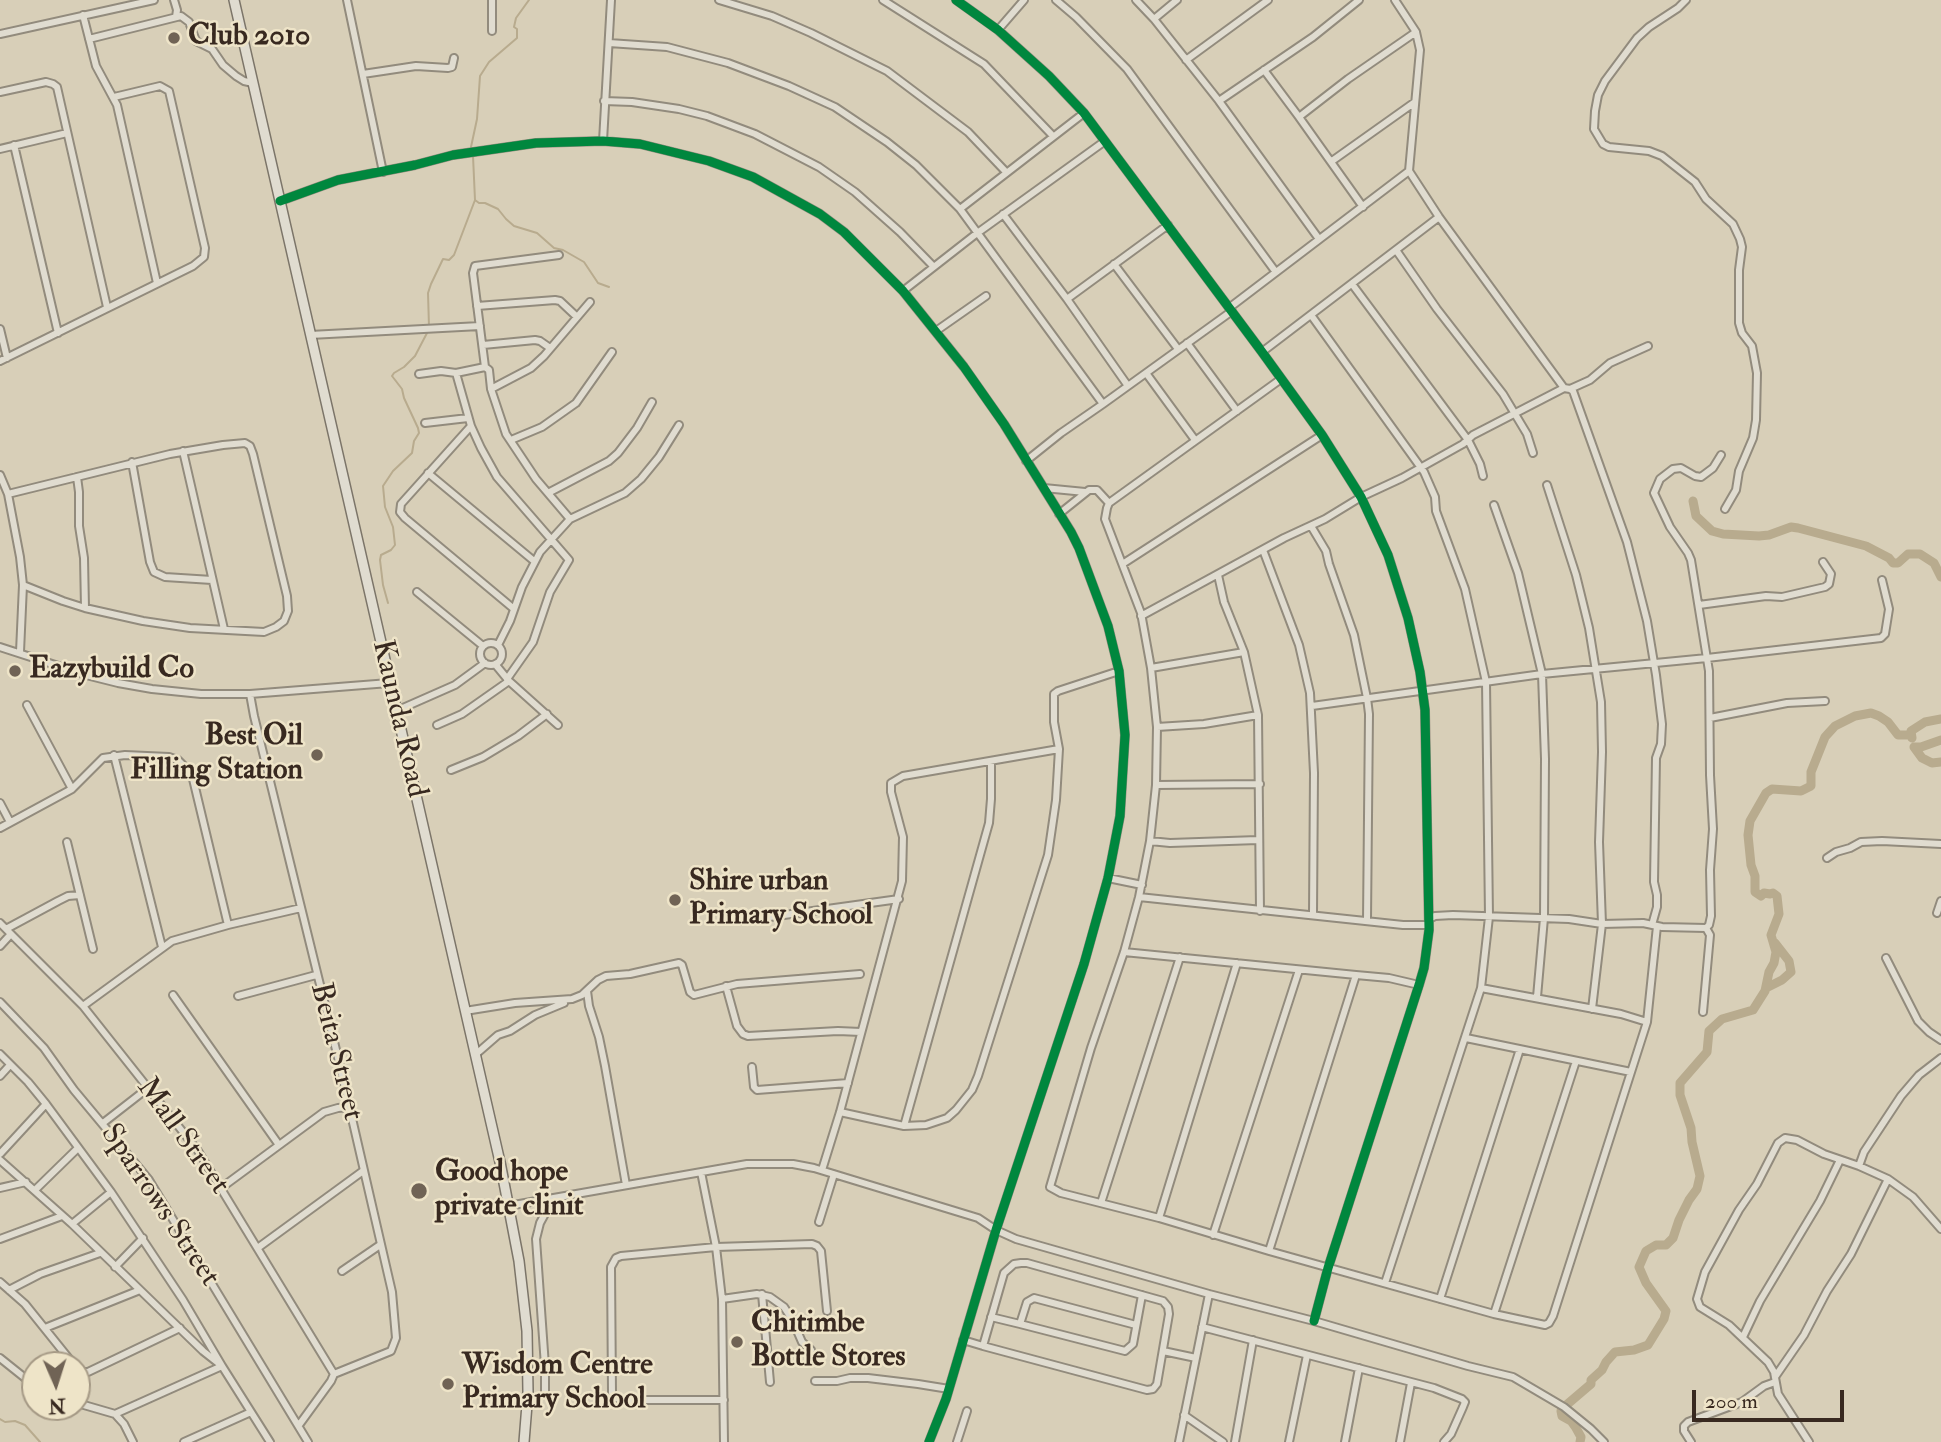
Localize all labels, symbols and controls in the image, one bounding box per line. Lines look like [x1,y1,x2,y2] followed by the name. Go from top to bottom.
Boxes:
[188,20,310,56] place label: Club 2010
[166,30,182,46] marker: Club 2010
[362,637,434,801] street label: Kaunda Road
[29,653,194,689] place label: Eazybuild Co
[7,663,23,679] marker: Eazybuild Co
[130,720,303,790] place label: Best Oil Filling Station
[309,747,325,763] marker: Best Oil Filling Station
[689,865,873,936] place label: Shire urban Primary School
[667,892,683,908] marker: Shire urban Primary School
[301,979,369,1125] street label: Beita Street
[128,1072,236,1202] street label: Mall Street
[91,1118,227,1294] street label: Sparrows Street
[435,1156,584,1226] place label: Good hope private clinit
[409,1181,429,1201] marker: Good hope private clinit
[751,1307,906,1378] place label: Chitimbe Bottle Stores
[729,1334,745,1350] marker: Chitimbe Bottle Stores
[462,1349,653,1420] place label: Wisdom Centre Primary School
[21,1351,91,1421] north arrow
[440,1376,456,1392] marker: Wisdom Centre Primary School
[1696,1376,1848,1420] scale bar
[1705,1388,1758,1415] text: 200 m
[48,1393,66,1417] text: N

